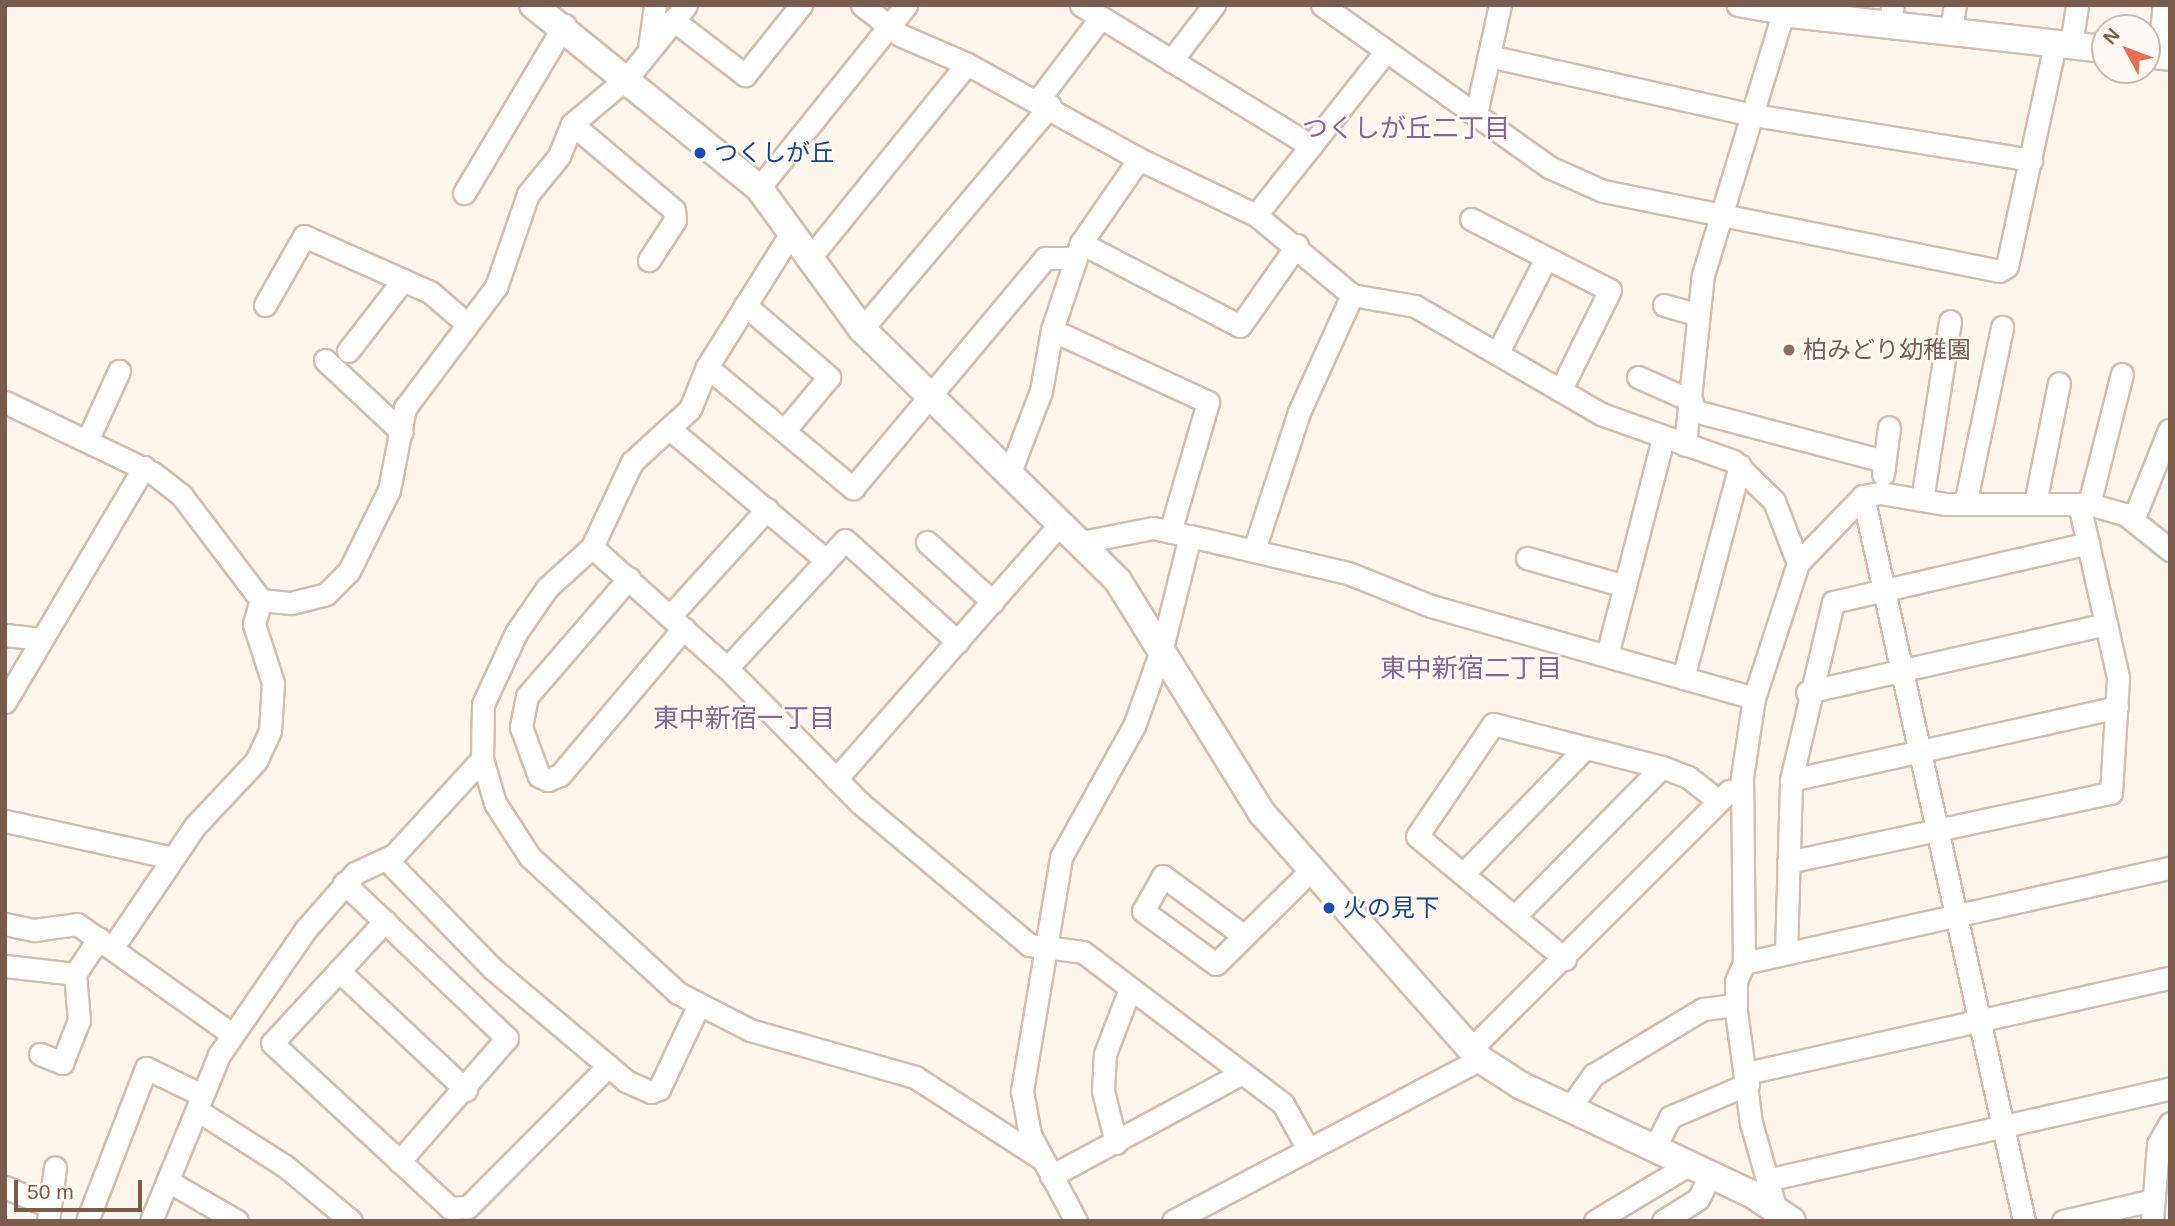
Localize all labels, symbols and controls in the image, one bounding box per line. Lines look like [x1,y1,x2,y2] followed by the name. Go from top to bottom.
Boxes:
[2091,14,2161,84] north arrow
[2099,24,2124,48] text: N
[1302,113,1510,145] district label: つくしが丘二丁目
[714,139,834,167] place label: つくしが丘
[692,145,708,161] marker: つくしが丘
[1803,336,1971,364] place label: 柏みどり幼稚園
[1781,342,1797,358] marker: 柏みどり幼稚園
[1380,653,1562,685] district label: 東中新宿二丁目
[653,703,835,735] district label: 東中新宿一丁目
[1343,894,1439,922] place label: 火の見下
[1321,900,1337,916] marker: 火の見下
[18,1166,145,1210] scale bar
[27,1180,74,1203] text: 50 m

